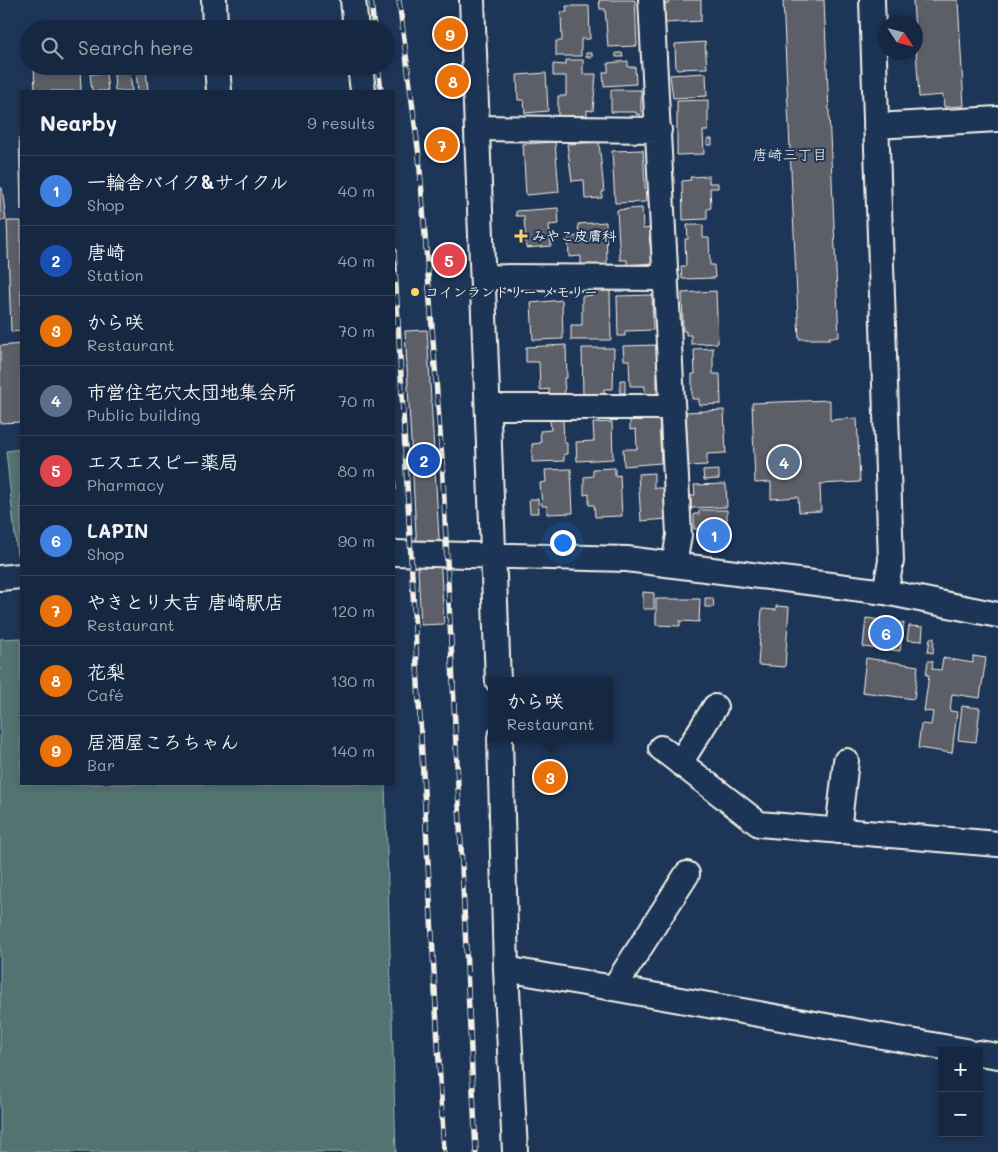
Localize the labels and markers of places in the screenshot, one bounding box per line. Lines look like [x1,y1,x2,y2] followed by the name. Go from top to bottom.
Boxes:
[434,15,466,53] pin: 9
[437,62,469,100] pin: 8
[426,126,458,164] pin: 7
[532,226,617,245] place label: みやこ皮膚科
[514,229,528,243] marker: みやこ皮膚科
[433,241,465,279] pin: 5
[425,282,598,301] place label: コインランドリー メモリー
[409,286,421,298] marker: コインランドリー メモリー
[408,441,440,479] pin: 2
[768,443,800,481] pin: 4
[698,516,730,554] pin: 1
[870,614,902,652] pin: 6
[534,758,566,796] pin: 3

